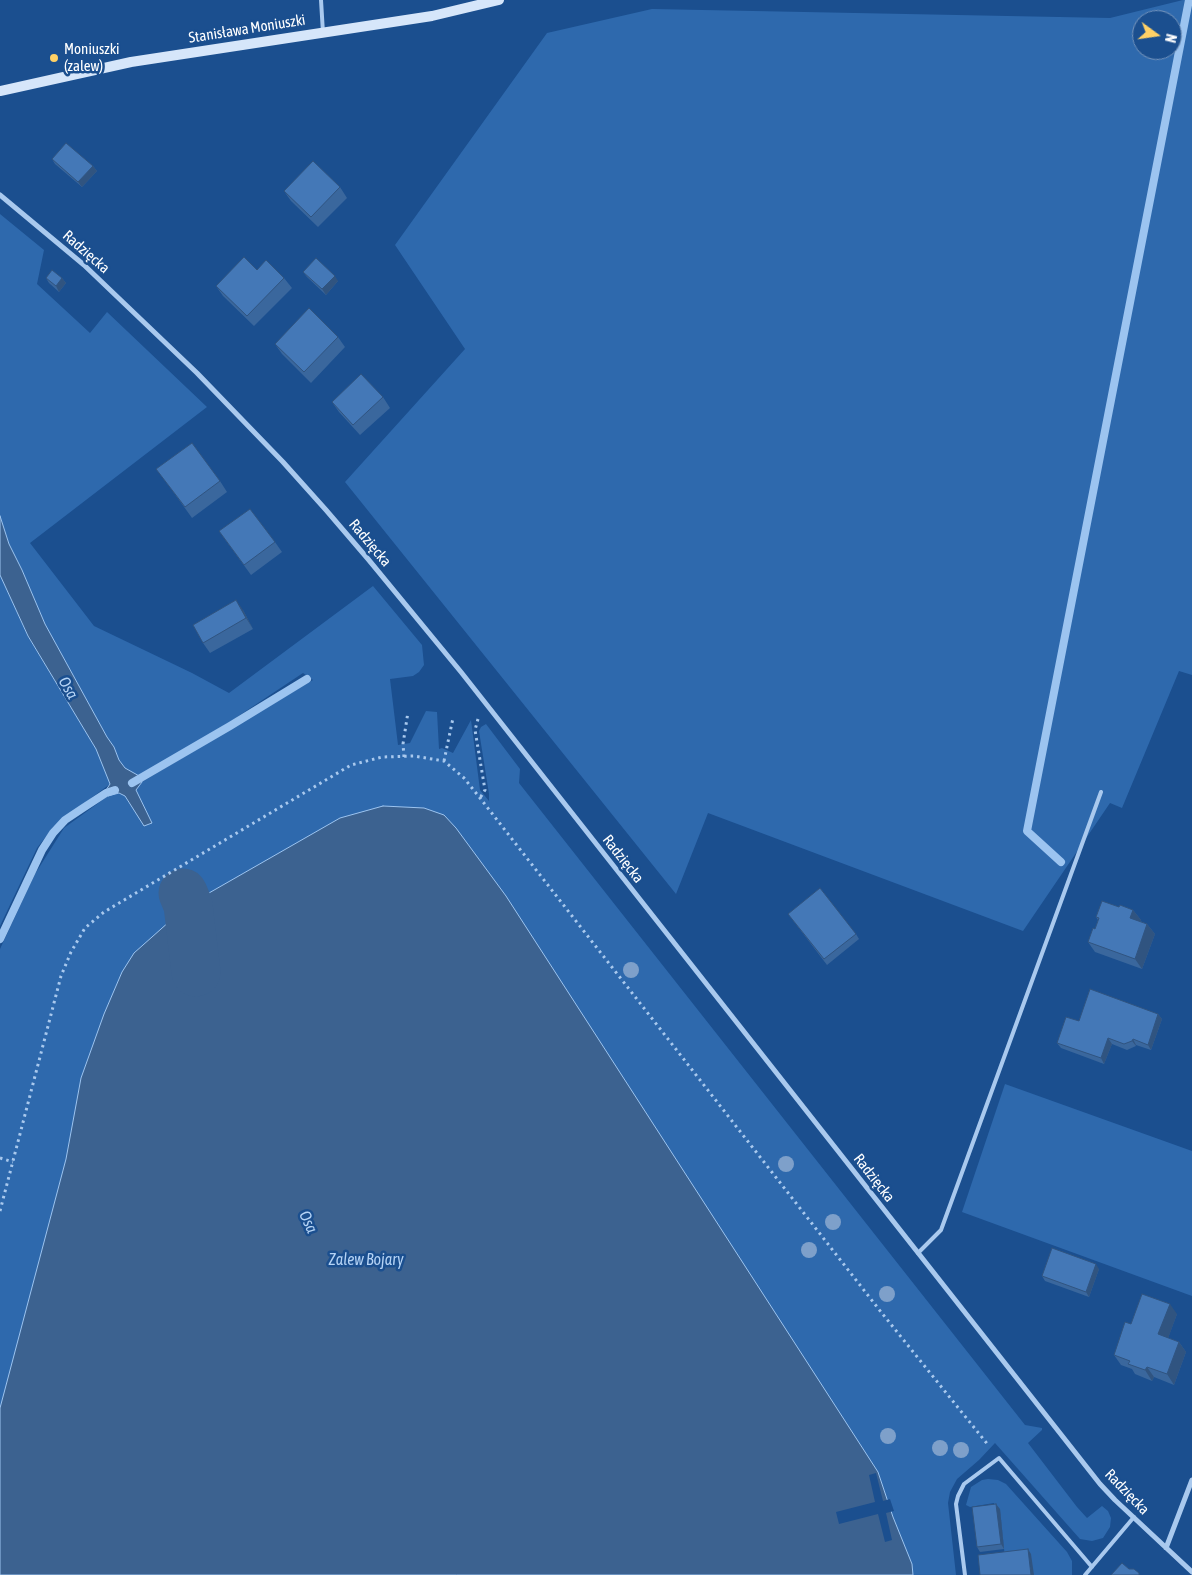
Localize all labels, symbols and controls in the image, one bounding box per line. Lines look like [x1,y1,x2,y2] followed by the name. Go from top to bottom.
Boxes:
[1132,10,1182,60] north arrow
[187,11,307,47] street label: Stanisława Moniuszki
[1162,32,1179,44] text: N
[64,40,119,75] place label: Moniuszki (zalew)
[48,52,60,64] marker: Moniuszki (zalew)
[59,227,113,277] street label: Radzięcka
[345,516,395,570] street label: Radzięcka
[54,673,82,703] water label: Osa
[599,831,647,887] street label: Radzięcka
[850,1150,898,1206] street label: Radzięcka
[295,1208,321,1236] water label: Osa
[328,1250,404,1270] water label: Zalew Bojary
[1101,1466,1153,1518] street label: Radzięcka

